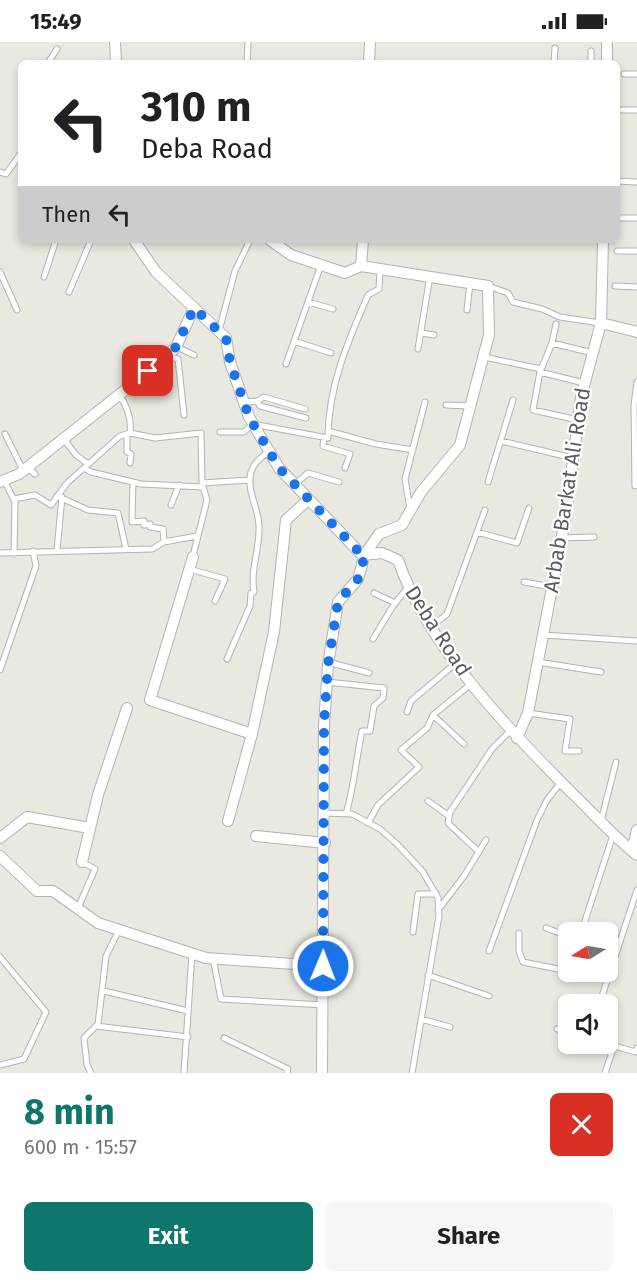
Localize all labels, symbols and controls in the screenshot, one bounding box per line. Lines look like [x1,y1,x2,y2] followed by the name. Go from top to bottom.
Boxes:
[30,8,81,35] text: 15:49
[141,82,251,132] text: 310 m
[42,84,120,162] icon: left
[141,133,273,165] text: Deba Road
[103,198,136,231] icon: left
[42,201,91,228] text: Then
[122,345,173,396] pin
[131,354,164,387] icon: arrive
[538,386,596,594] street label: Arbab Barkat Ali Road
[399,581,477,681] street label: Deba Road
[558,922,618,982] north arrow
[558,922,618,1054] map controls
[291,934,355,998] position arrow
[558,994,618,1054] button: sound
[24,1090,115,1134] text: 8 min
[550,1093,613,1156] button: close
[24,1135,137,1159] text: 600 m · 15:57
[24,1202,313,1271] button: Exit
[325,1202,613,1271] button: Share

